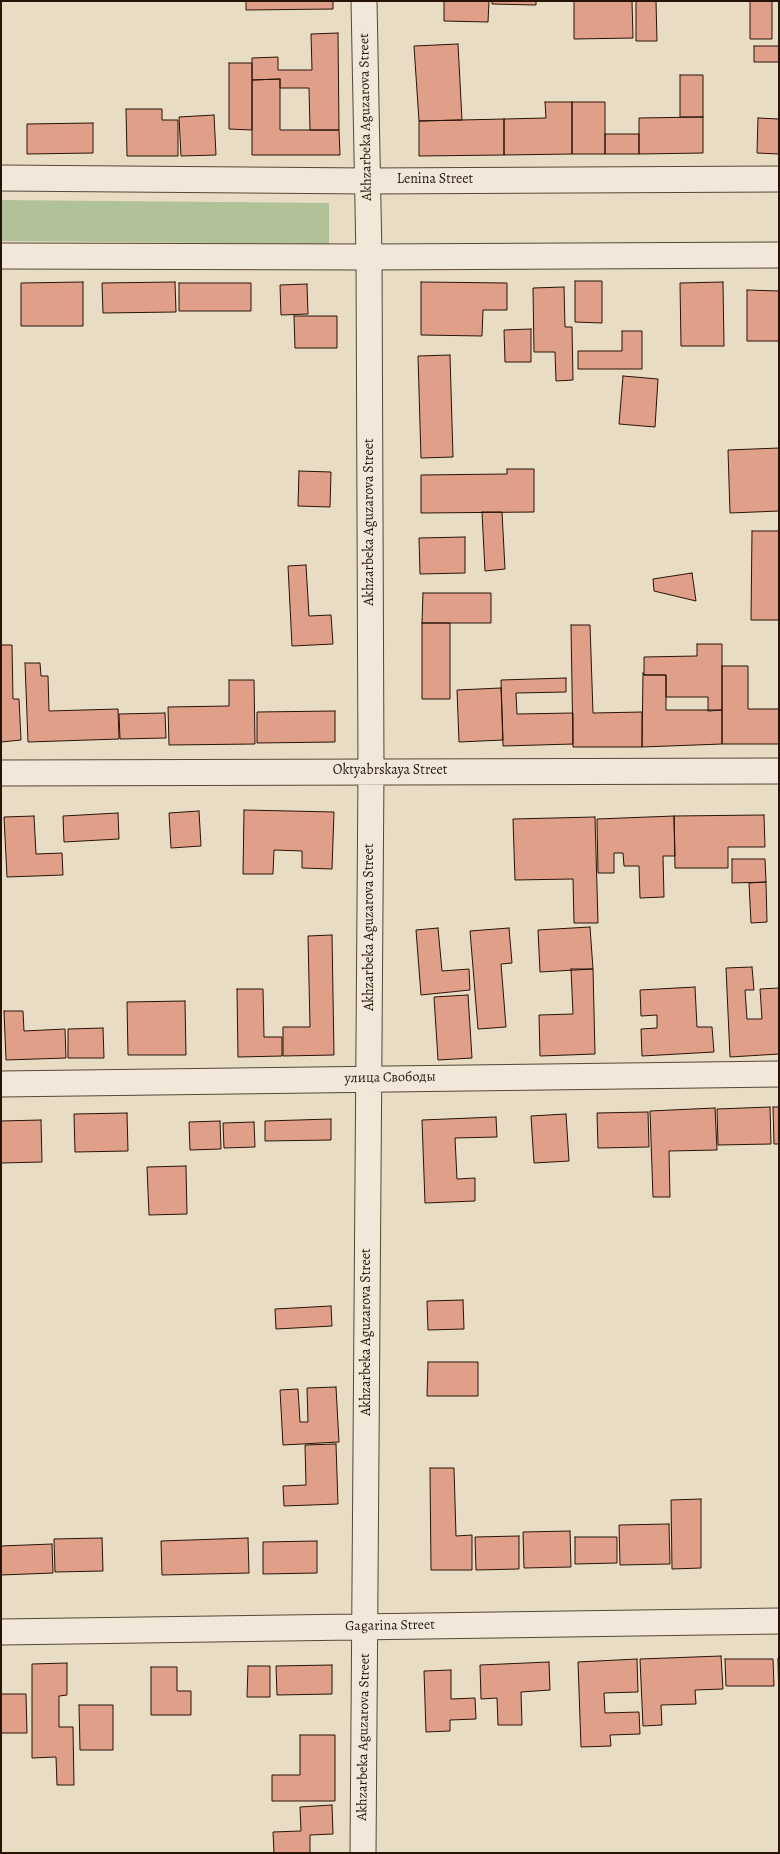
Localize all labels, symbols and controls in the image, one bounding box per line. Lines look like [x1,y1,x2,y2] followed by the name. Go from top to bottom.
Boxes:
[356,33,376,201] street label: Akhzarbeka Aguzarova Street
[397,172,473,188] street label: Lenina Street
[362,438,378,606] street label: Akhzarbeka Aguzarova Street
[333,763,447,779] street label: Oktyabrskaya Street
[362,843,378,1011] street label: Akhzarbeka Aguzarova Street
[344,1069,436,1087] street label: улица Свободы
[359,1248,375,1416] street label: Akhzarbeka Aguzarova Street
[345,1617,435,1635] street label: Gagarina Street
[354,1653,374,1821] street label: Akhzarbeka Aguzarova Street

